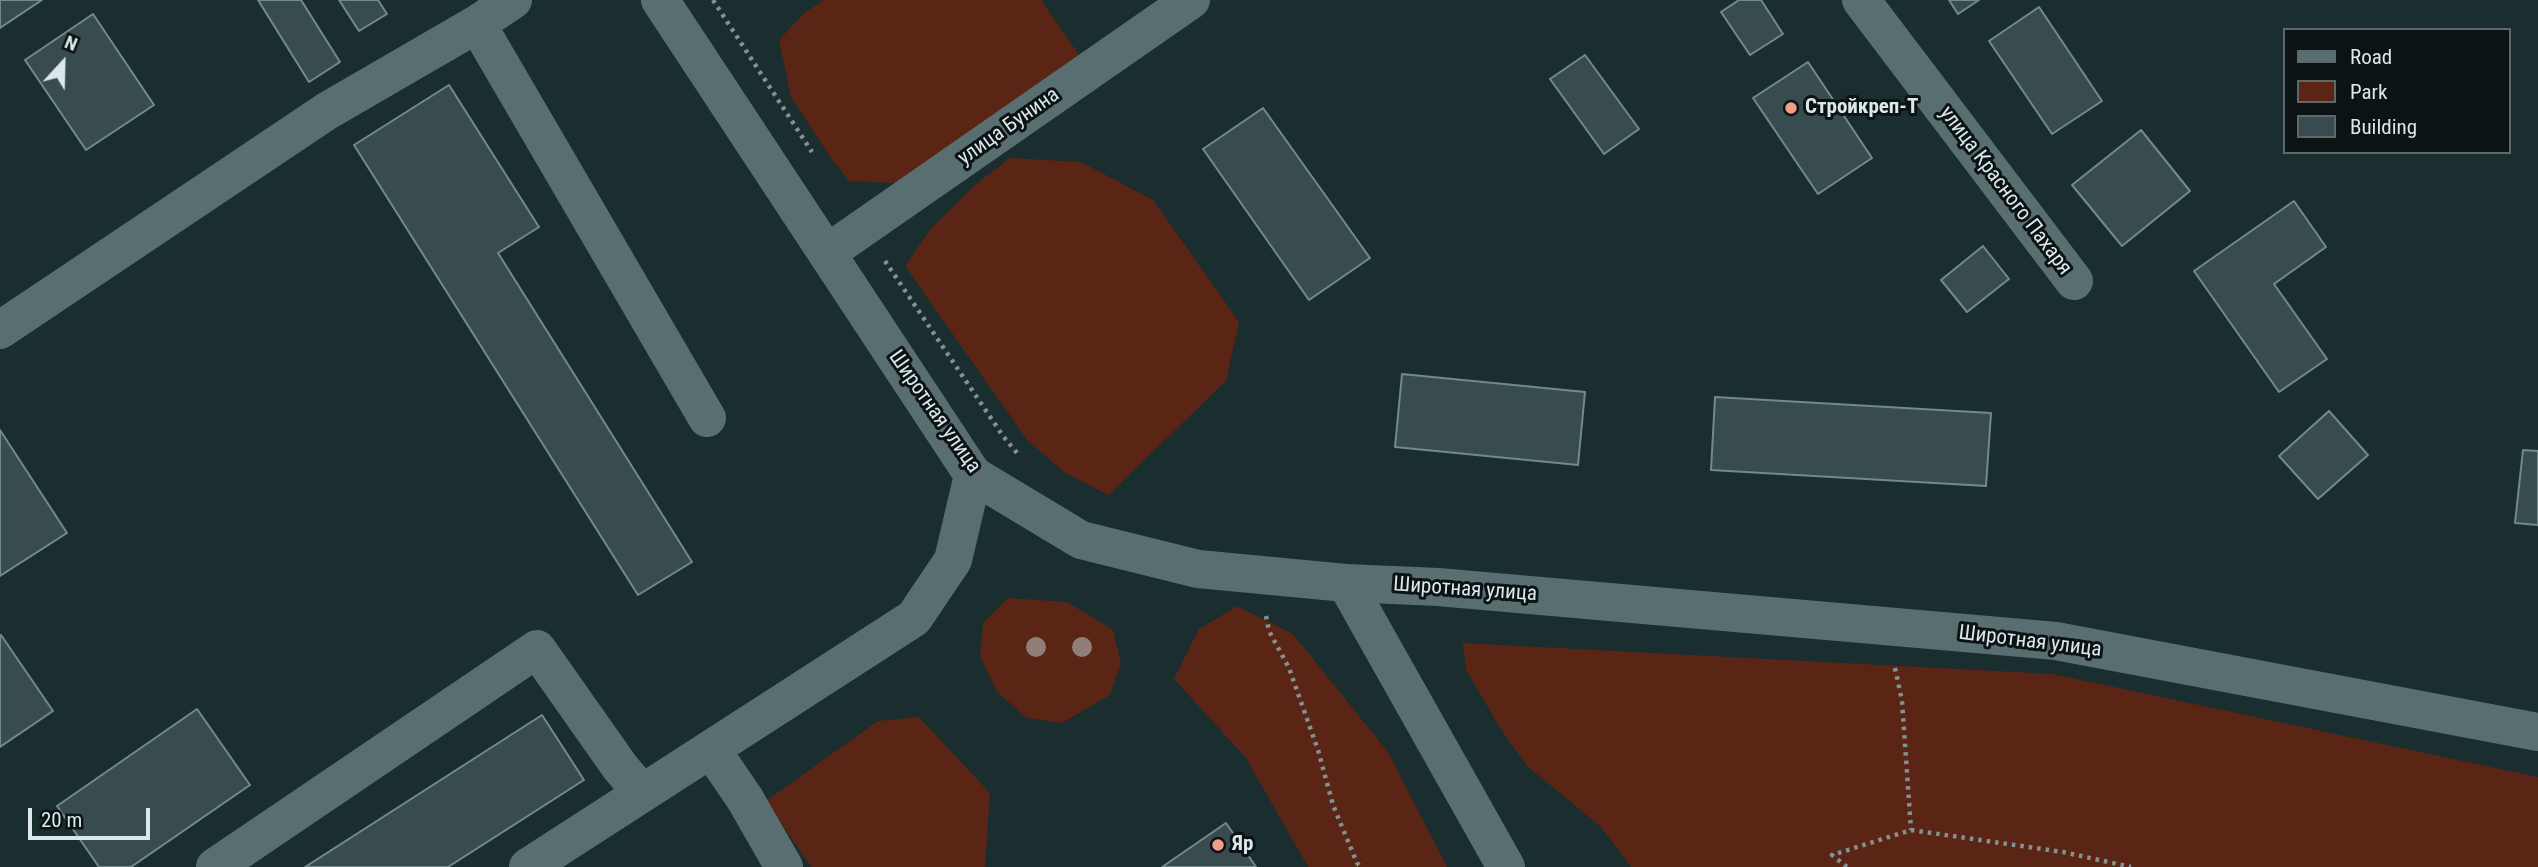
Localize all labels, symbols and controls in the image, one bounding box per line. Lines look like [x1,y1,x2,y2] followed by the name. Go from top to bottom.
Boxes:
[28,28,98,98] north arrow
[2282,28,2510,154] legend
[61,30,81,56] text: N
[2350,45,2392,69] text: Road
[2350,80,2387,104] text: Park
[953,83,1065,171] street label: улица Бунина
[1805,95,1918,121] place label: Стройкреп-Т
[1783,100,1799,116] marker: Стройкреп-Т
[1933,102,2077,280] street label: улица Красного Пахаря
[2350,115,2417,139] text: Building
[882,346,986,478] street label: Широтная улица
[1392,572,1538,608] street label: Широтная улица
[1957,621,2103,663] street label: Широтная улица
[32,794,154,838] scale bar
[41,808,82,832] text: 20 m
[1232,832,1253,858] place label: Яр
[1210,837,1226,853] marker: Яр

